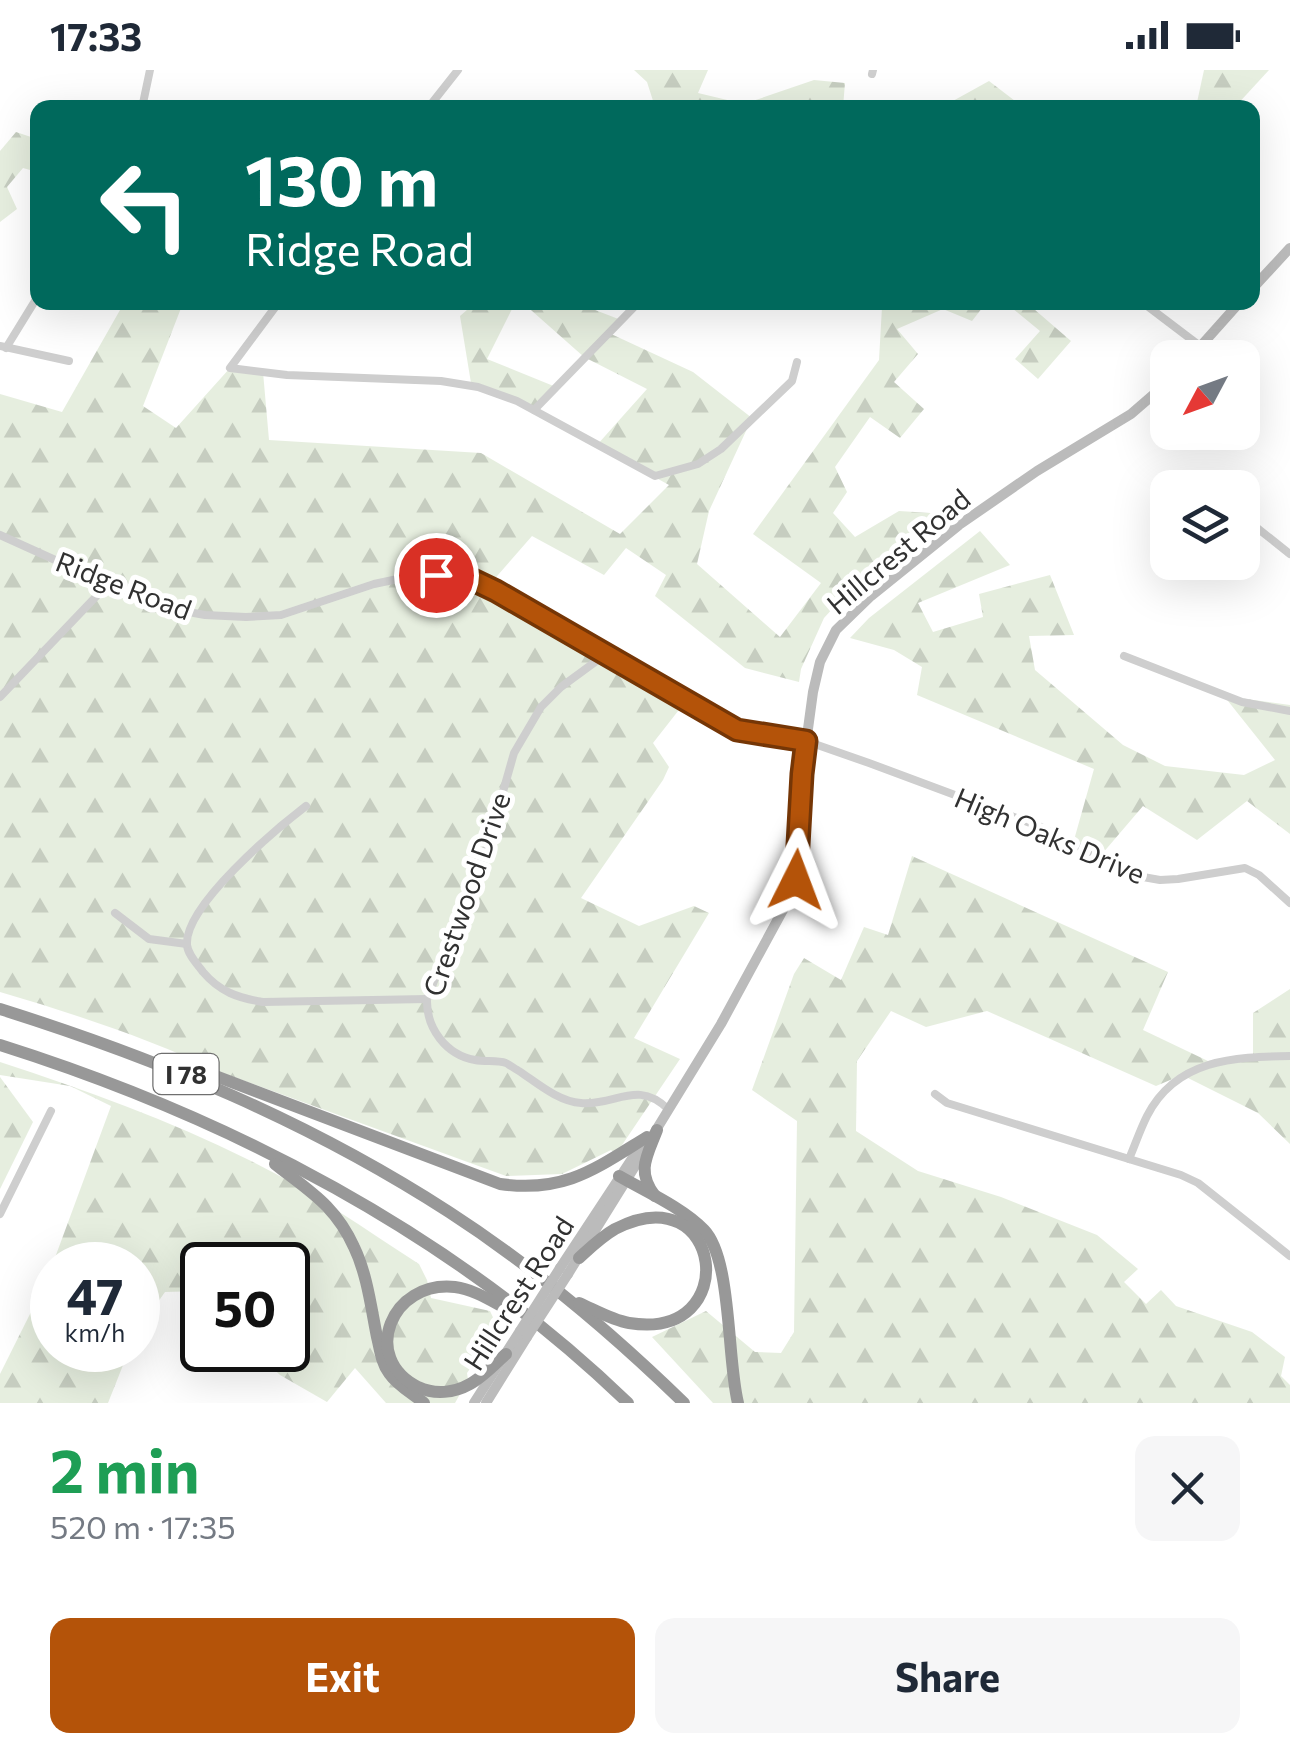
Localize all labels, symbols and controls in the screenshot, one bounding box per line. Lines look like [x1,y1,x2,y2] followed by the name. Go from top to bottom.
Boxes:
[50,12,142,59] text: 17:33
[245,135,438,220] text: 130 m
[80,140,210,270] icon: left
[245,220,474,275] text: Ridge Road
[1150,340,1260,450] north arrow
[1150,340,1260,580] map controls
[1150,470,1260,580] button: layers
[819,481,977,621] street label: Hillcrest Road
[394,533,479,618] pin
[51,544,197,626] street label: Ridge Road
[409,548,464,603] icon: arrive
[950,780,1150,890] street label: High Oaks Drive
[415,788,517,1000] street label: Crestwood Drive
[744,828,848,932] position arrow
[154,1054,218,1094] road number: I 78
[456,1210,580,1376] street label: Hillcrest Road
[180,1242,310,1372] speed limit sign: 50
[66,1264,124,1325] text: 47
[65,1317,125,1347] text: km/h
[50,1432,199,1505] text: 2 min
[1135,1436,1240,1541] button: close
[50,1506,236,1546] text: 520 m · 17:35
[50,1618,635,1733] button: Exit
[655,1618,1240,1733] button: Share

